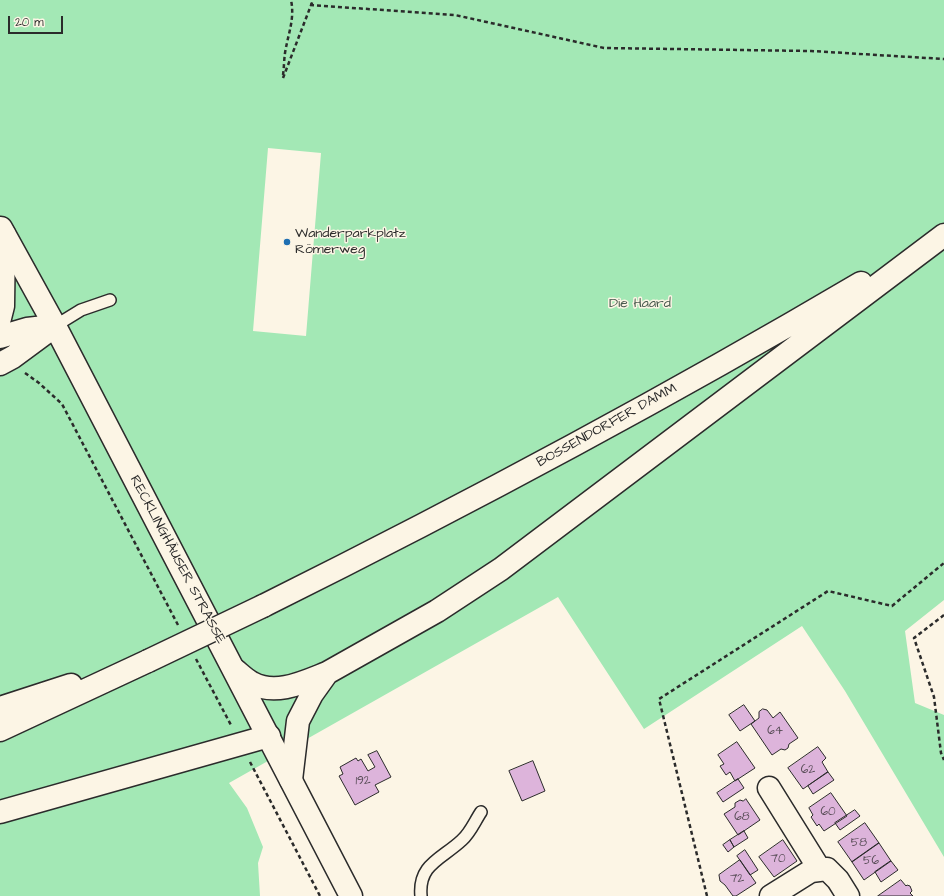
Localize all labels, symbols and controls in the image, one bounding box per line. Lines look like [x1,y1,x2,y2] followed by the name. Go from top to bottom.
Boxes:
[10,8,65,34] scale bar
[15,14,44,31] text: 20 m
[295,226,406,258] place label: Wanderparkplatz Römerweg
[282,237,292,247] marker: Wanderparkplatz Römerweg
[609,296,671,312] park label: Die Haard
[534,380,680,472] street label: BOSSENDORFER DAMM
[125,473,229,647] street label: RECKLINGHÄUSER STRASSE
[767,724,783,738] house number: 64
[801,763,815,777] house number: 62
[355,774,371,788] house number: 192
[820,805,836,819] house number: 60
[734,810,750,824] house number: 68
[851,836,867,850] house number: 58
[771,852,785,866] house number: 70
[863,854,879,868] house number: 56
[730,872,744,886] house number: 72

